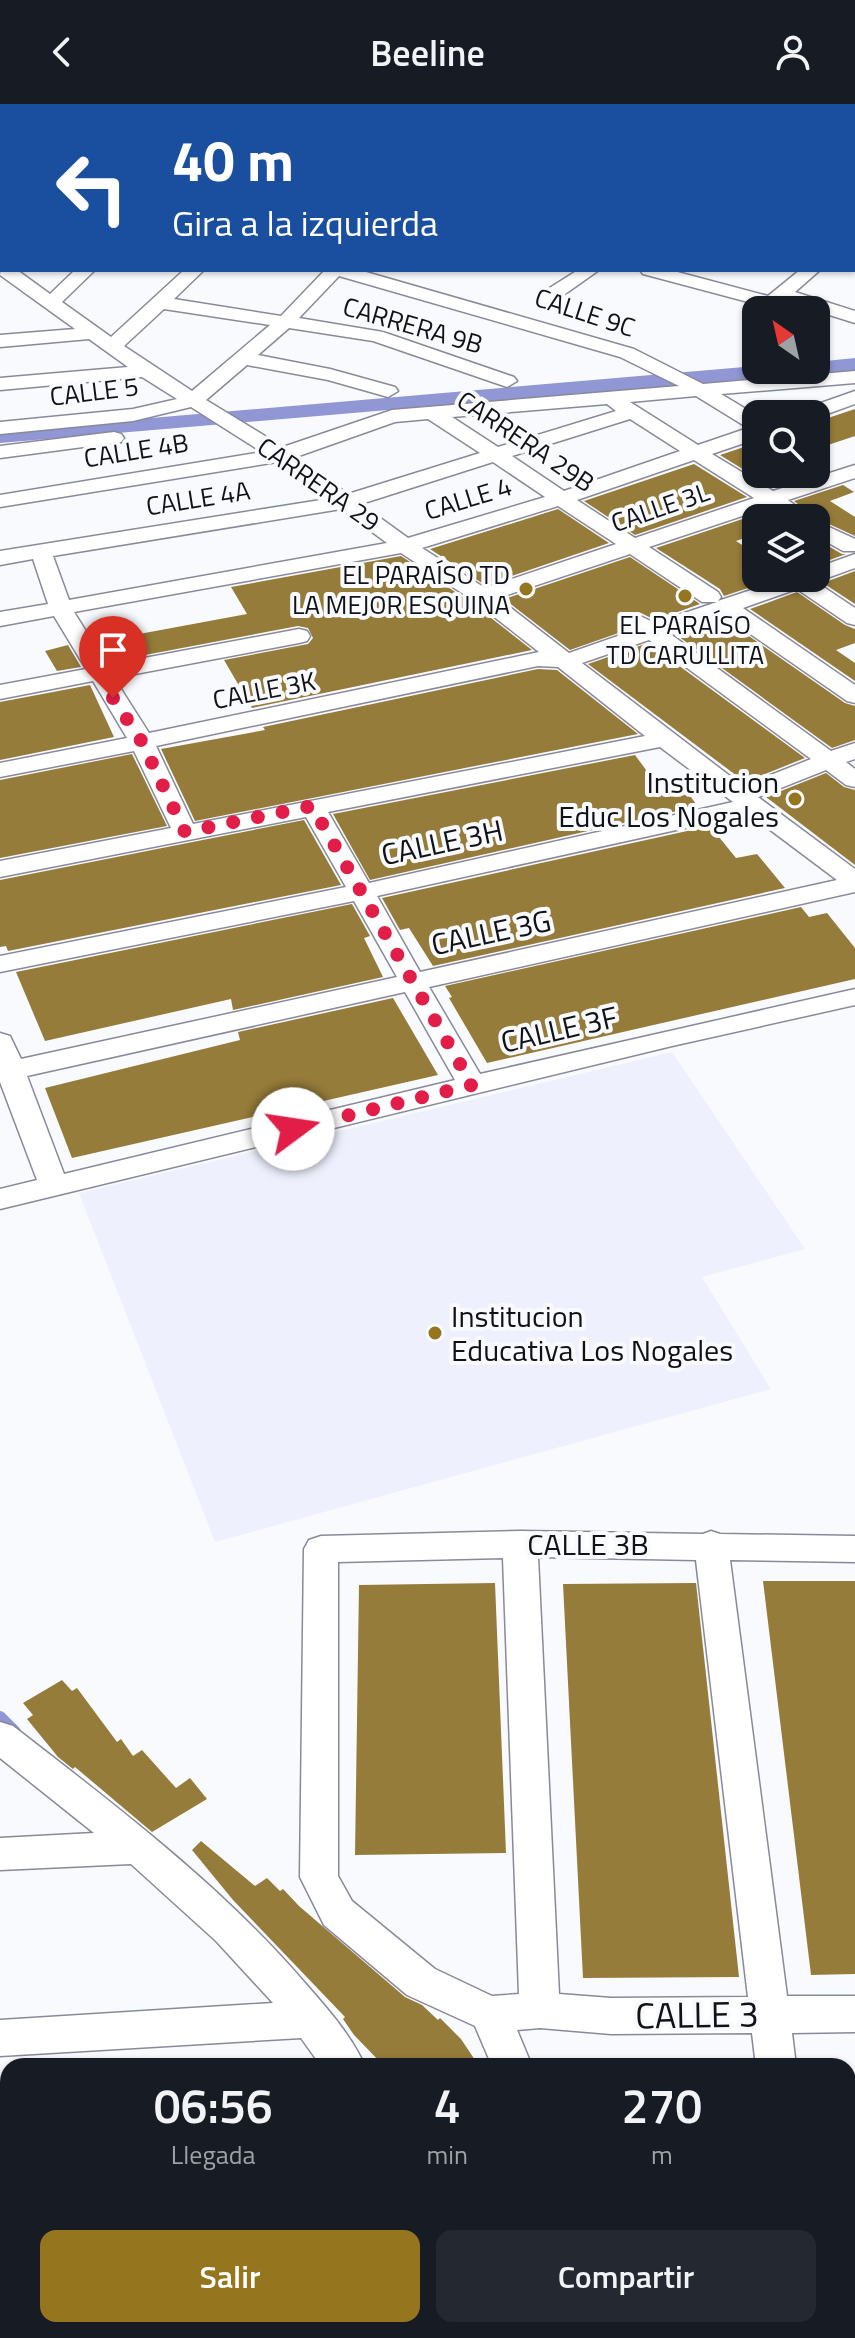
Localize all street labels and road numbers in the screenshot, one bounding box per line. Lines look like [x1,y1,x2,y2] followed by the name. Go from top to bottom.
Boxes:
[530,277,640,347] street label: CALLE 9C
[339,286,487,364] street label: CARRERA 9B
[47,366,141,416] street label: CALLE 5
[449,381,603,501] street label: CARRERA 29B
[81,423,191,477] street label: CALLE 4B
[250,427,388,541] street label: CARRERA 29
[420,466,516,530] street label: CALLE 4
[143,471,253,525] street label: CALLE 4A
[606,472,715,542] street label: CALLE 3L
[209,661,319,719] street label: CALLE 3K
[377,807,507,877] street label: CALLE 3H
[427,897,555,967] street label: CALLE 3G
[496,993,622,1065] street label: CALLE 3F
[527,1521,649,1567] street label: CALLE 3B
[635,1985,759,2043] street label: CALLE 3

